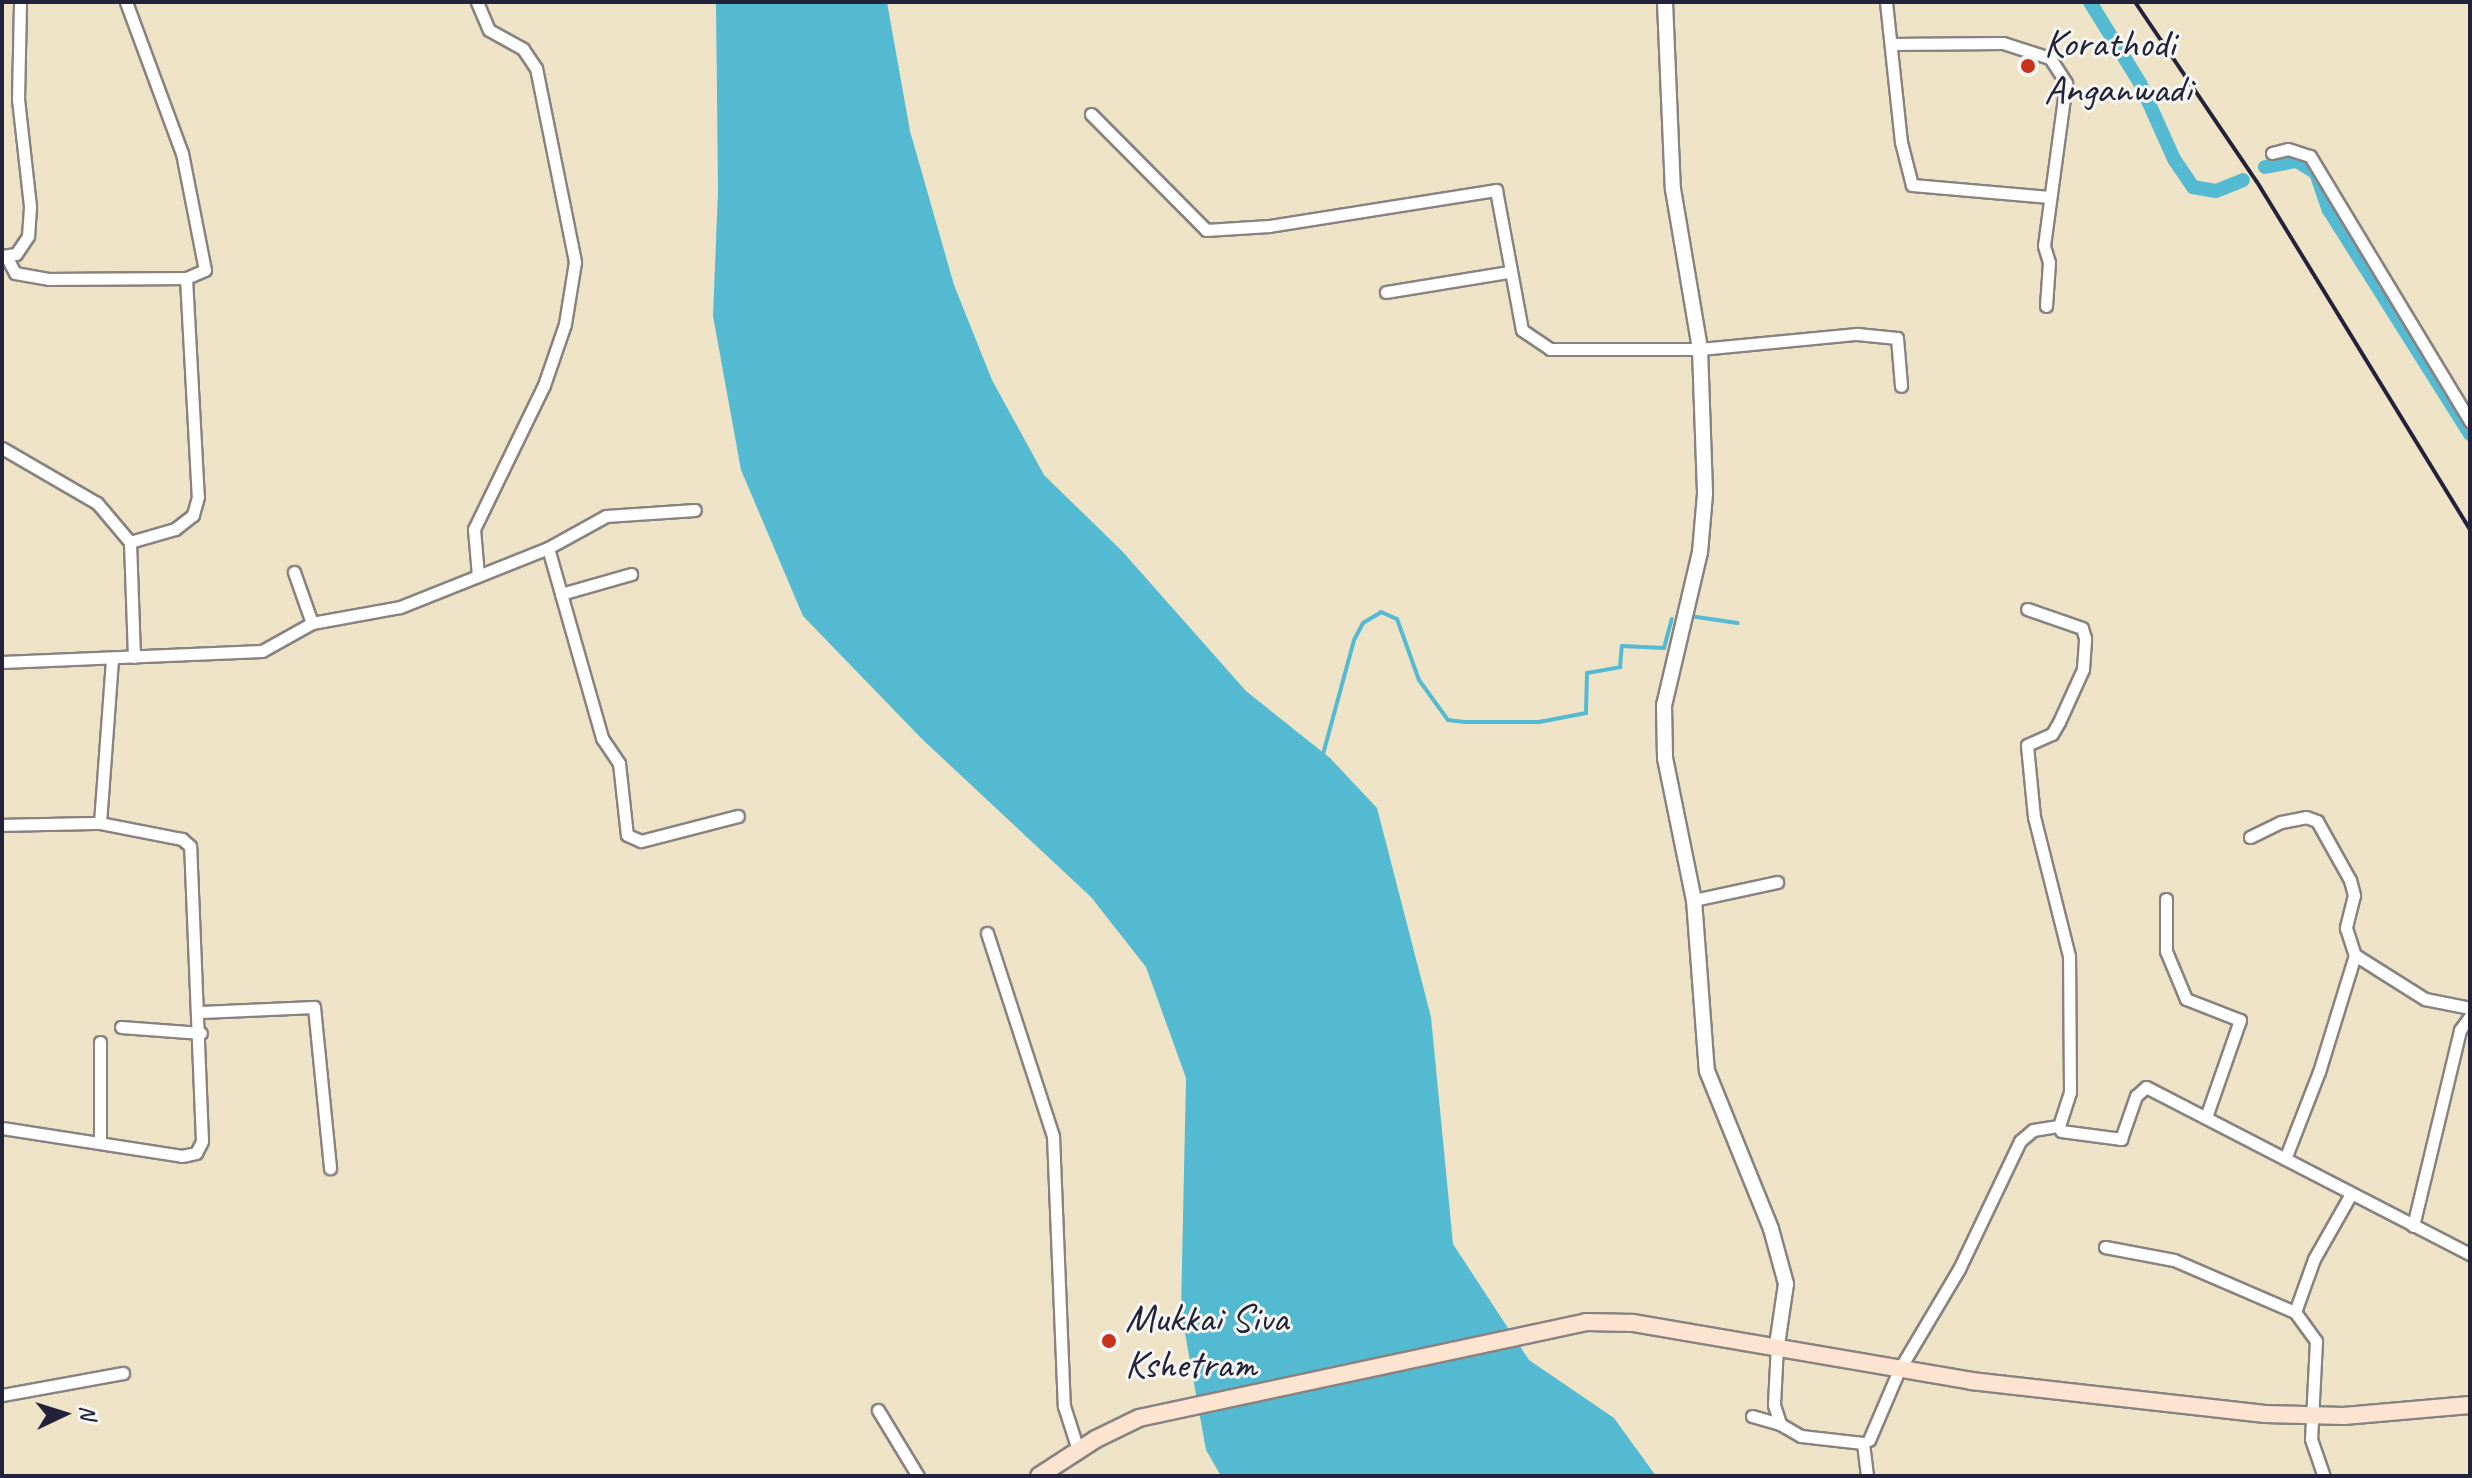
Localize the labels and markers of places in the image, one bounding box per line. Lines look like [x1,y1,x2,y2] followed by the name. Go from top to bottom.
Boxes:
[2044,19,2191,113] place label: Korathodi Anganwadi
[2019,57,2037,75] marker: Korathodi Anganwadi
[1125,1294,1288,1388] place label: Mukkai Siva Kshetram
[1100,1332,1118,1350] marker: Mukkai Siva Kshetram

